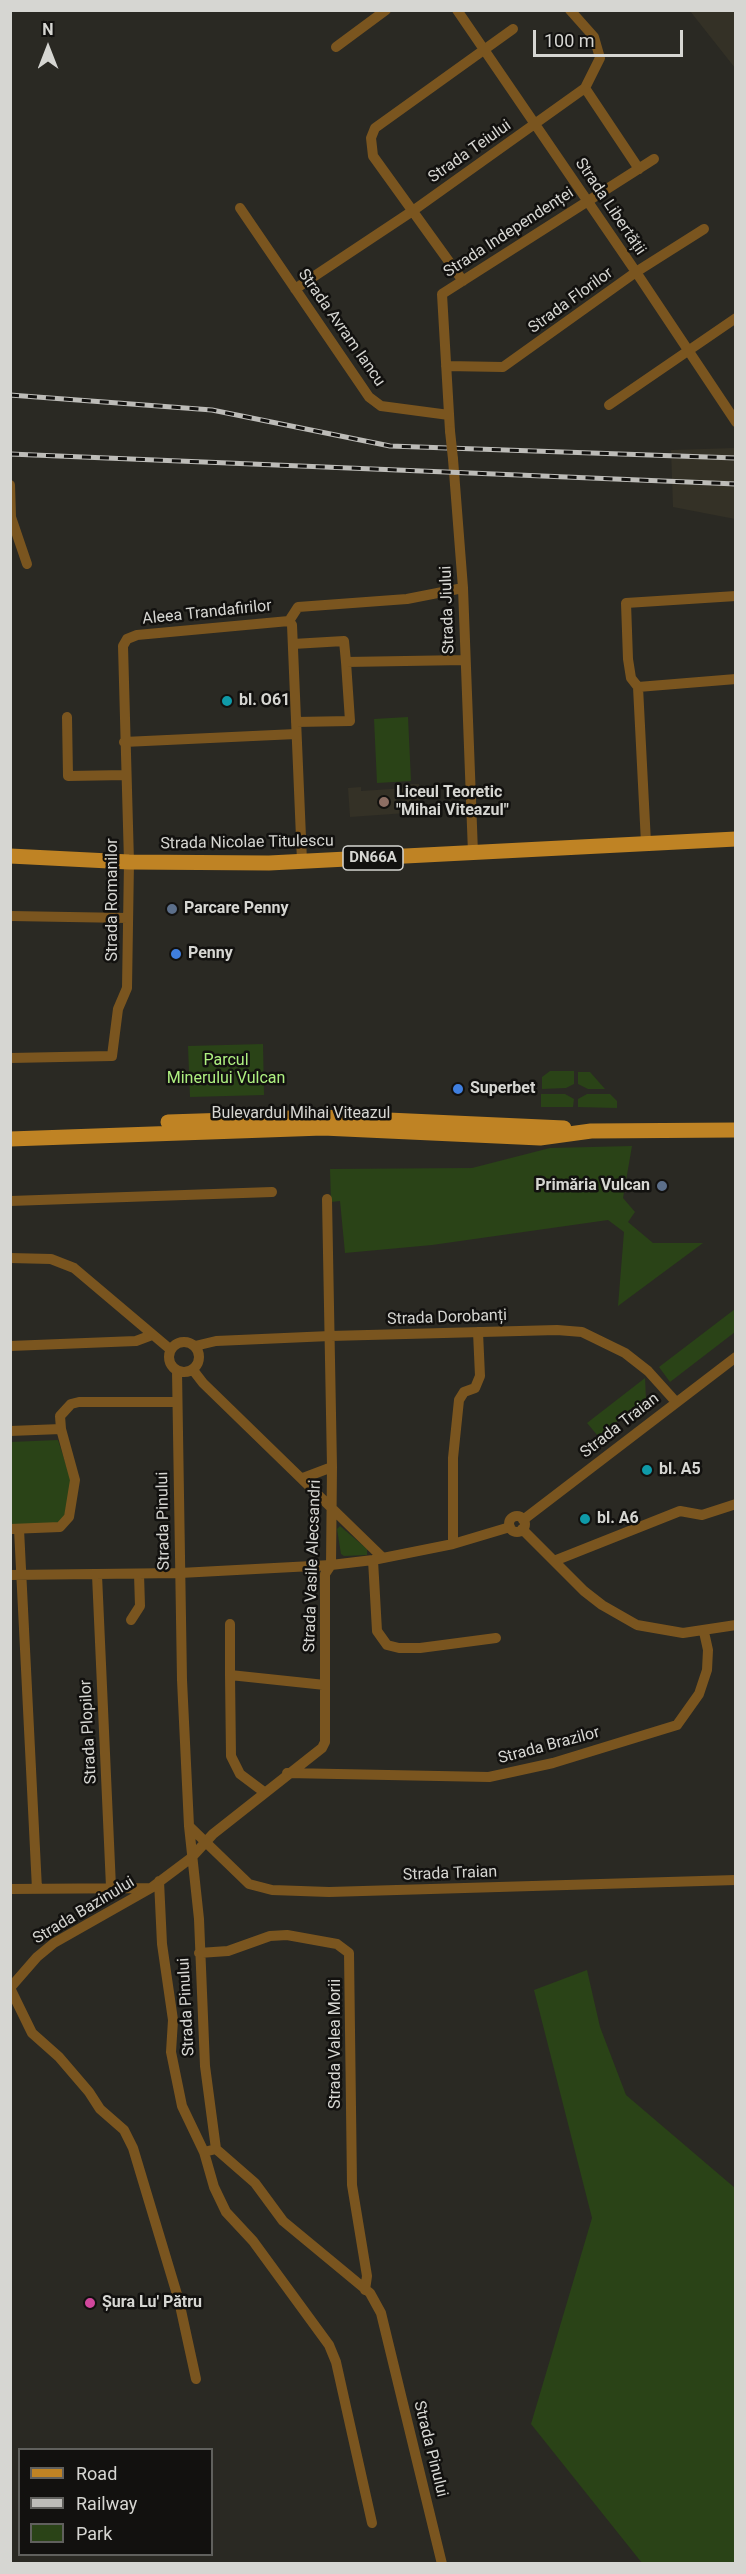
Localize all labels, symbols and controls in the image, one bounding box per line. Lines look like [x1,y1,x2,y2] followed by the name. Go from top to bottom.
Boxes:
[18,18,78,78] north arrow
[536,18,686,56] scale bar
[42,20,54,39] text: N
[544,30,595,51] text: 100 m
[425,116,515,188] street label: Strada Teiului
[570,155,650,259] street label: Strada Libertății
[440,184,578,282] street label: Strada Independenței
[525,264,617,338] street label: Strada Florilor
[293,266,389,390] street label: Strada Avram Iancu
[437,566,459,654] street label: Strada Jiului
[141,597,273,629] street label: Aleea Trandafirilor
[239,691,290,711] place label: bl. O61
[220,694,234,708] marker: bl. O61
[396,783,509,821] place label: Liceul Teoretic "Mihai Viteazul"
[377,795,391,809] marker: Liceul Teoretic "Mihai Viteazul"
[160,832,334,854] street label: Strada Nicolae Titulescu
[103,838,123,962] street label: Strada Romanilor
[343,846,403,870] road number: DN66A
[184,899,289,919] place label: Parcare Penny
[165,902,179,916] marker: Parcare Penny
[188,944,233,964] place label: Penny
[169,947,183,961] marker: Penny
[167,1051,285,1089] park label: Parcul Minerului Vulcan
[470,1079,535,1099] place label: Superbet
[451,1082,465,1096] marker: Superbet
[212,1104,390,1124] street label: Bulevardul Mihai Viteazul
[535,1176,650,1196] place label: Primăria Vulcan
[655,1179,669,1193] marker: Primăria Vulcan
[387,1306,507,1330] street label: Strada Dorobanți
[577,1389,663,1463] street label: Strada Traian
[659,1460,701,1480] place label: bl. A5
[640,1463,654,1477] marker: bl. A5
[154,1472,174,1570] street label: Strada Pinului
[300,1479,326,1653] street label: Strada Vasile Alecsandri
[597,1509,639,1529] place label: bl. A6
[578,1512,592,1526] marker: bl. A6
[77,1679,101,1785] street label: Strada Plopilor
[496,1723,602,1769] street label: Strada Brazilor
[402,1863,498,1885] street label: Strada Traian
[30,1873,138,1949] street label: Strada Bazinului
[175,1957,199,2057] street label: Strada Pinului
[326,1979,346,2109] street label: Strada Valea Morii
[102,2293,202,2313] place label: Șura Lu' Pătru
[83,2296,97,2310] marker: Șura Lu' Pătru
[409,2399,451,2499] street label: Strada Pinului
[18,2448,213,2556] legend
[76,2463,117,2484] text: Road
[76,2493,137,2514] text: Railway
[76,2523,112,2544] text: Park

